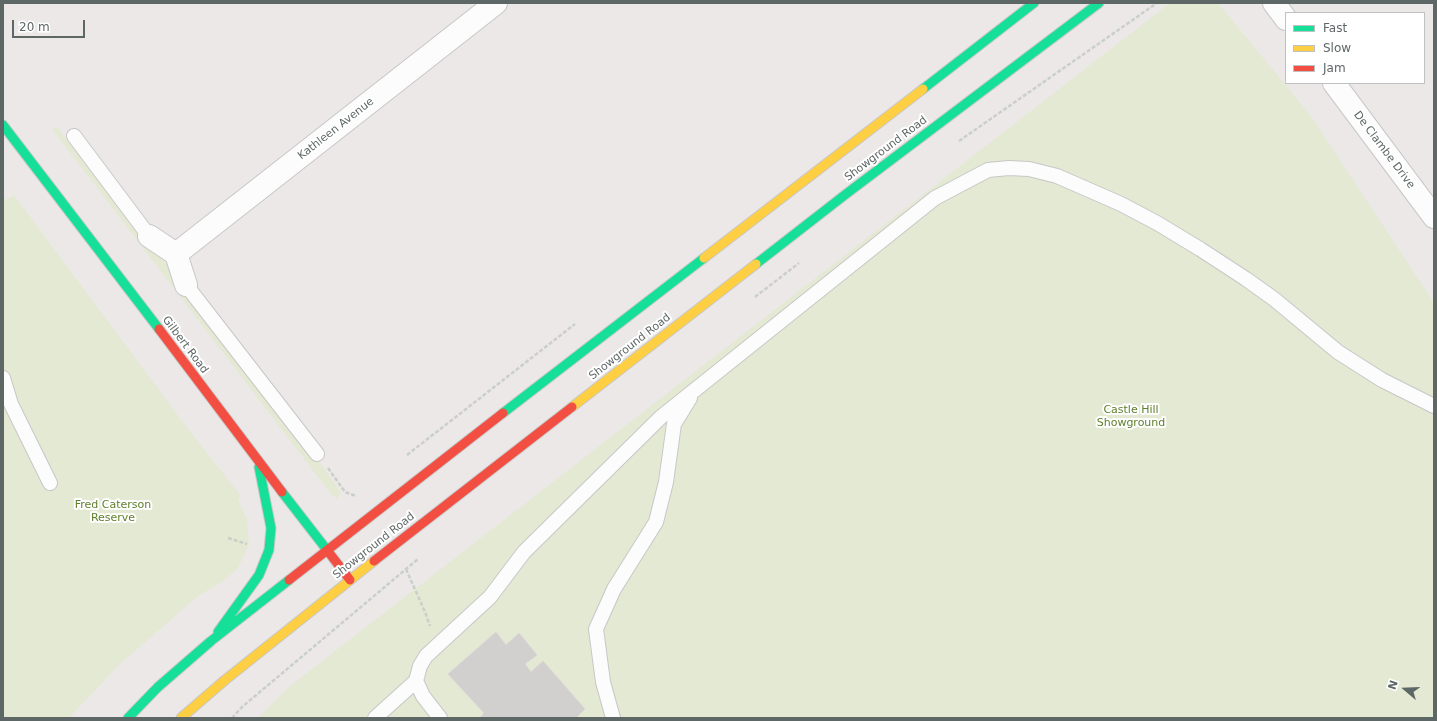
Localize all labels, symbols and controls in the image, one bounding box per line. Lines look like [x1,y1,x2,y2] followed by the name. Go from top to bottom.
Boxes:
[14,12,87,38] scale bar
[1285,12,1425,84] legend
[19,20,50,34] text: 20 m
[1323,21,1347,35] text: Fast
[1323,41,1351,55] text: Slow
[1323,61,1346,75] text: Jam
[295,95,377,163] street label: Kathleen Avenue
[1351,109,1417,191] street label: De Clambe Drive
[842,114,930,184] street label: Showground Road
[587,311,673,383] street label: Showground Road
[159,314,211,376] street label: Gilbert Road
[1097,403,1165,429] park label: Castle Hill Showground
[75,498,151,524] park label: Fred Caterson Reserve
[331,510,417,582] street label: Showground Road
[1385,669,1425,709] north arrow
[1386,678,1401,691] text: N

